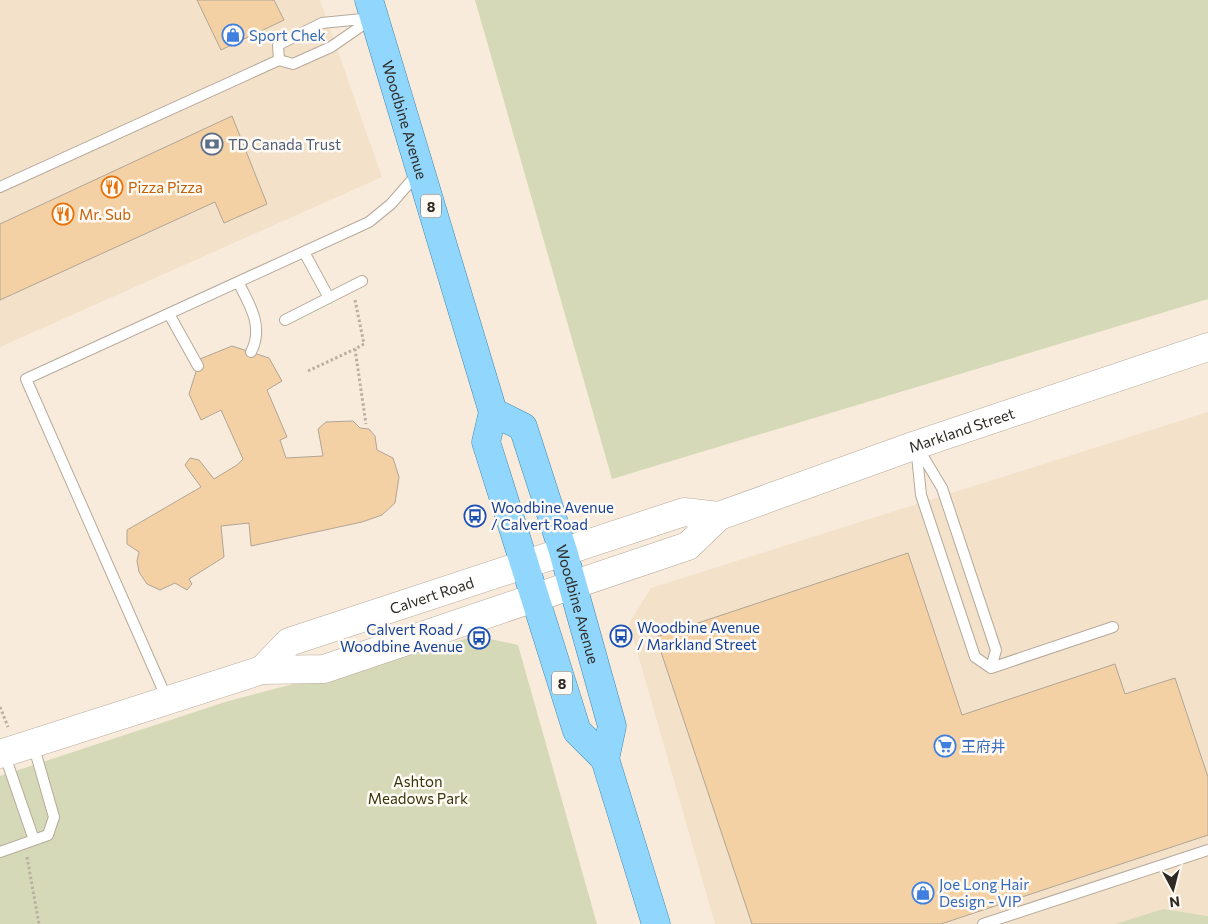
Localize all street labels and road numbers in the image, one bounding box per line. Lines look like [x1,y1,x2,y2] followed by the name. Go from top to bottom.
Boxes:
[379,58,431,181] street label: Woodbine Avenue
[421,195,441,218] road number: 8
[906,404,1017,456] street label: Markland Street
[553,542,603,666] street label: Woodbine Avenue
[387,573,476,617] street label: Calvert Road
[552,671,572,694] road number: 8

